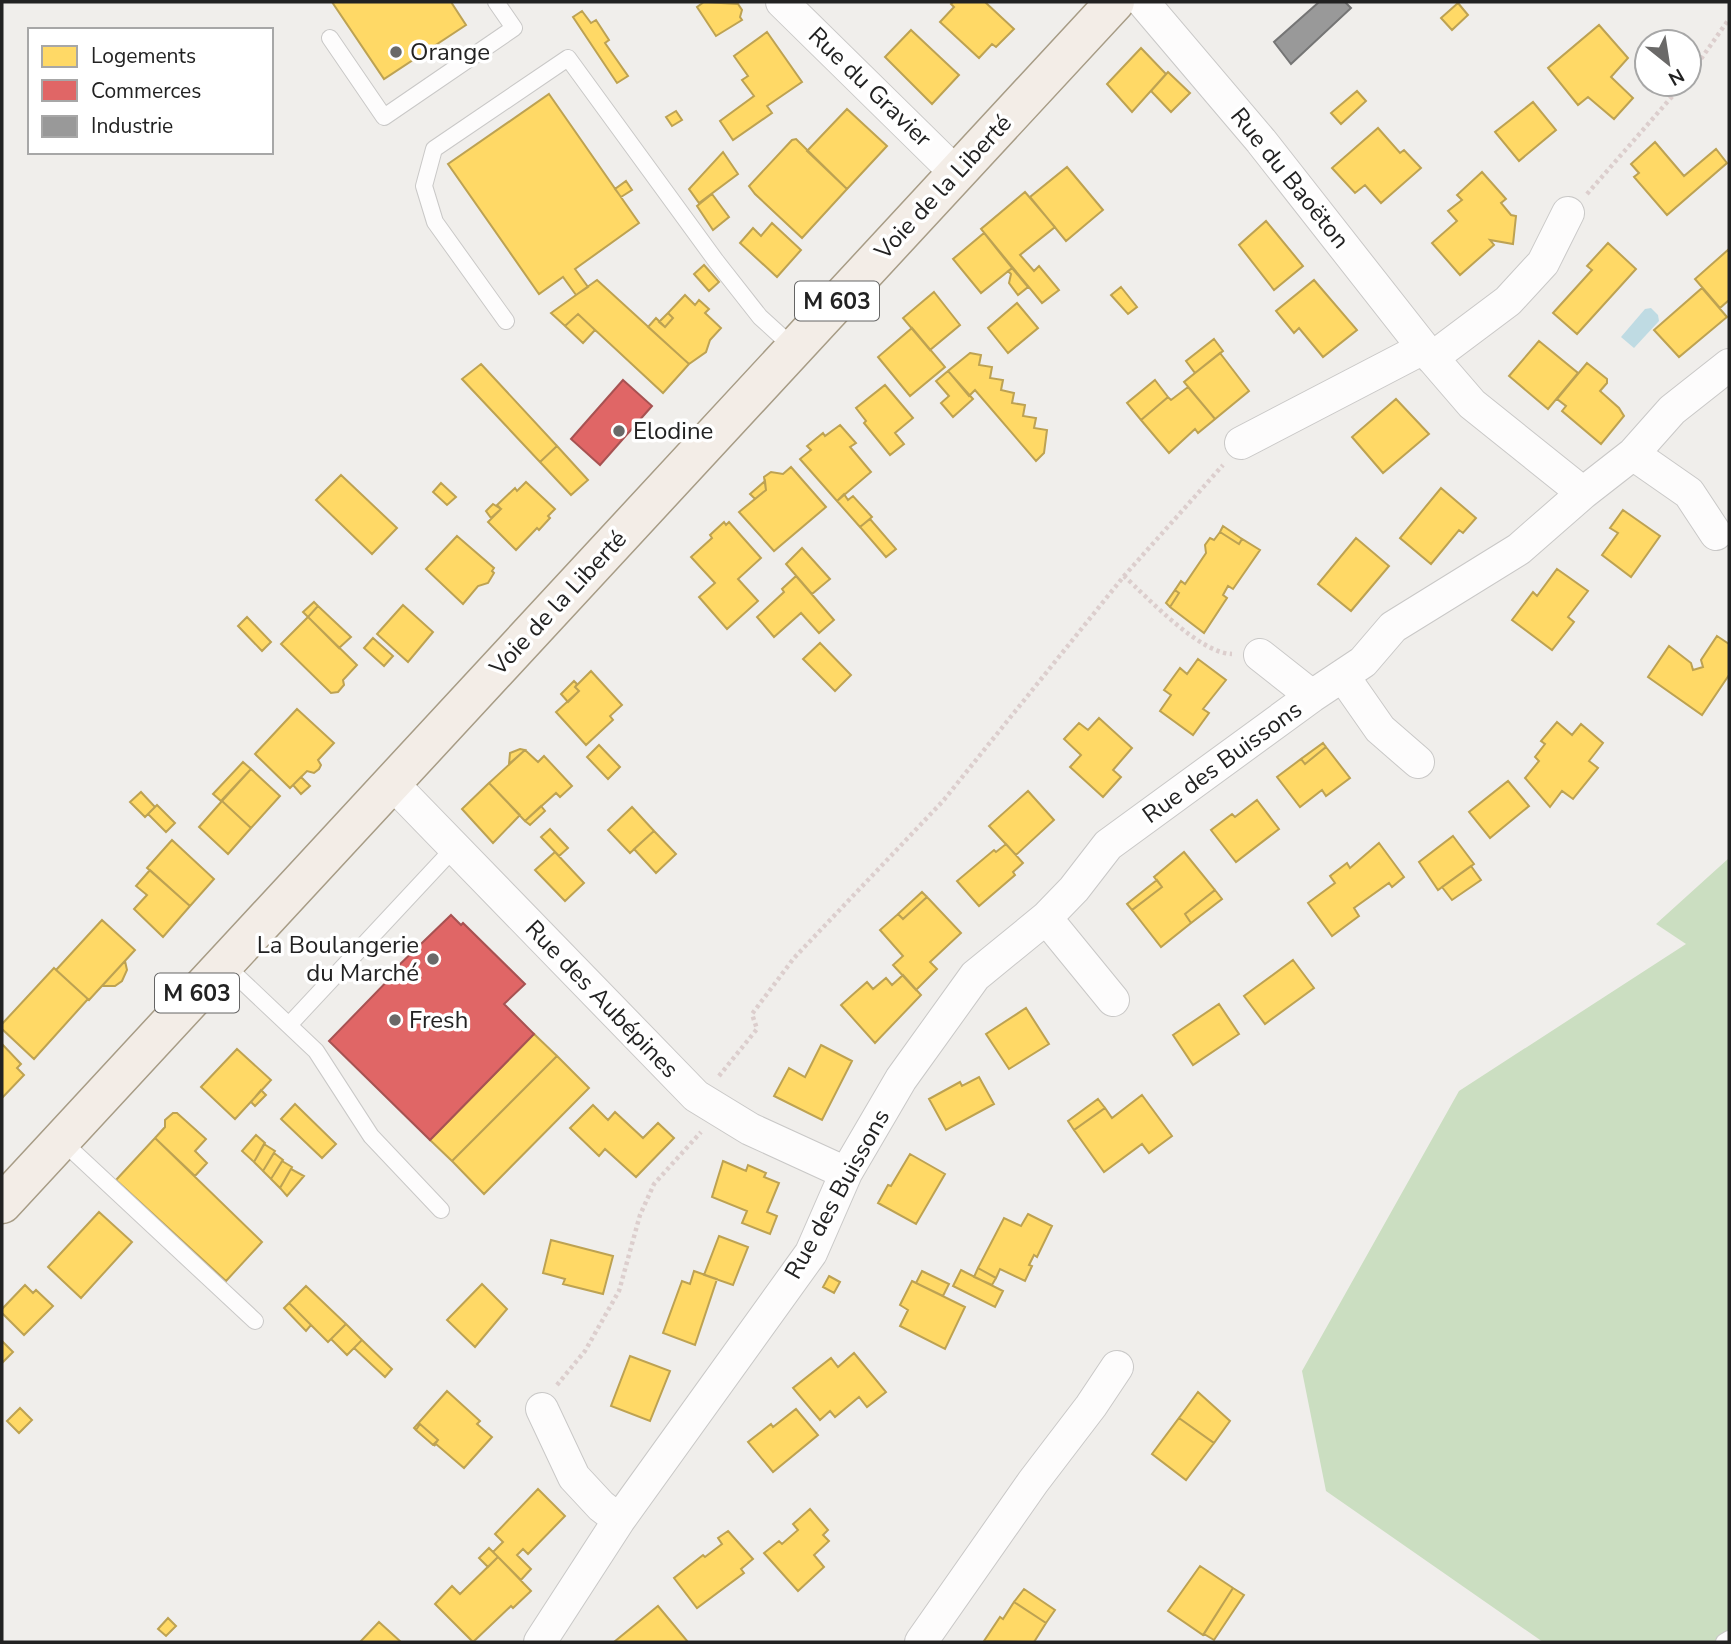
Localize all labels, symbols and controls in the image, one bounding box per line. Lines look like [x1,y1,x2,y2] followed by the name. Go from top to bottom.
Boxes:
[801,20,939,154] street label: Rue du Gravier
[28,28,273,154] legend
[1633,28,1703,98] north arrow
[410,36,490,68] place label: Orange
[91,42,196,70] text: Logements
[388,44,404,60] marker: Orange
[1663,62,1689,92] text: N
[91,77,201,105] text: Commerces
[1223,101,1357,255] street label: Rue du Baoëton
[867,108,1019,267] street label: Voie de la Liberté
[91,112,173,140] text: Industrie
[795,282,879,320] road number: M 603
[633,415,713,447] place label: Elodine
[611,423,627,439] marker: Elodine
[482,524,634,683] street label: Voie de la Liberté
[1136,693,1308,831] street label: Rue des Buissons
[518,913,686,1085] street label: Rue des Aubépines
[257,929,419,989] place label: La Boulangerie du Marché
[425,951,441,967] marker: La Boulangerie du Marché
[155,974,239,1012] road number: M 603
[409,1004,468,1036] place label: Fresh
[387,1012,403,1028] marker: Fresh
[777,1103,897,1285] street label: Rue des Buissons

